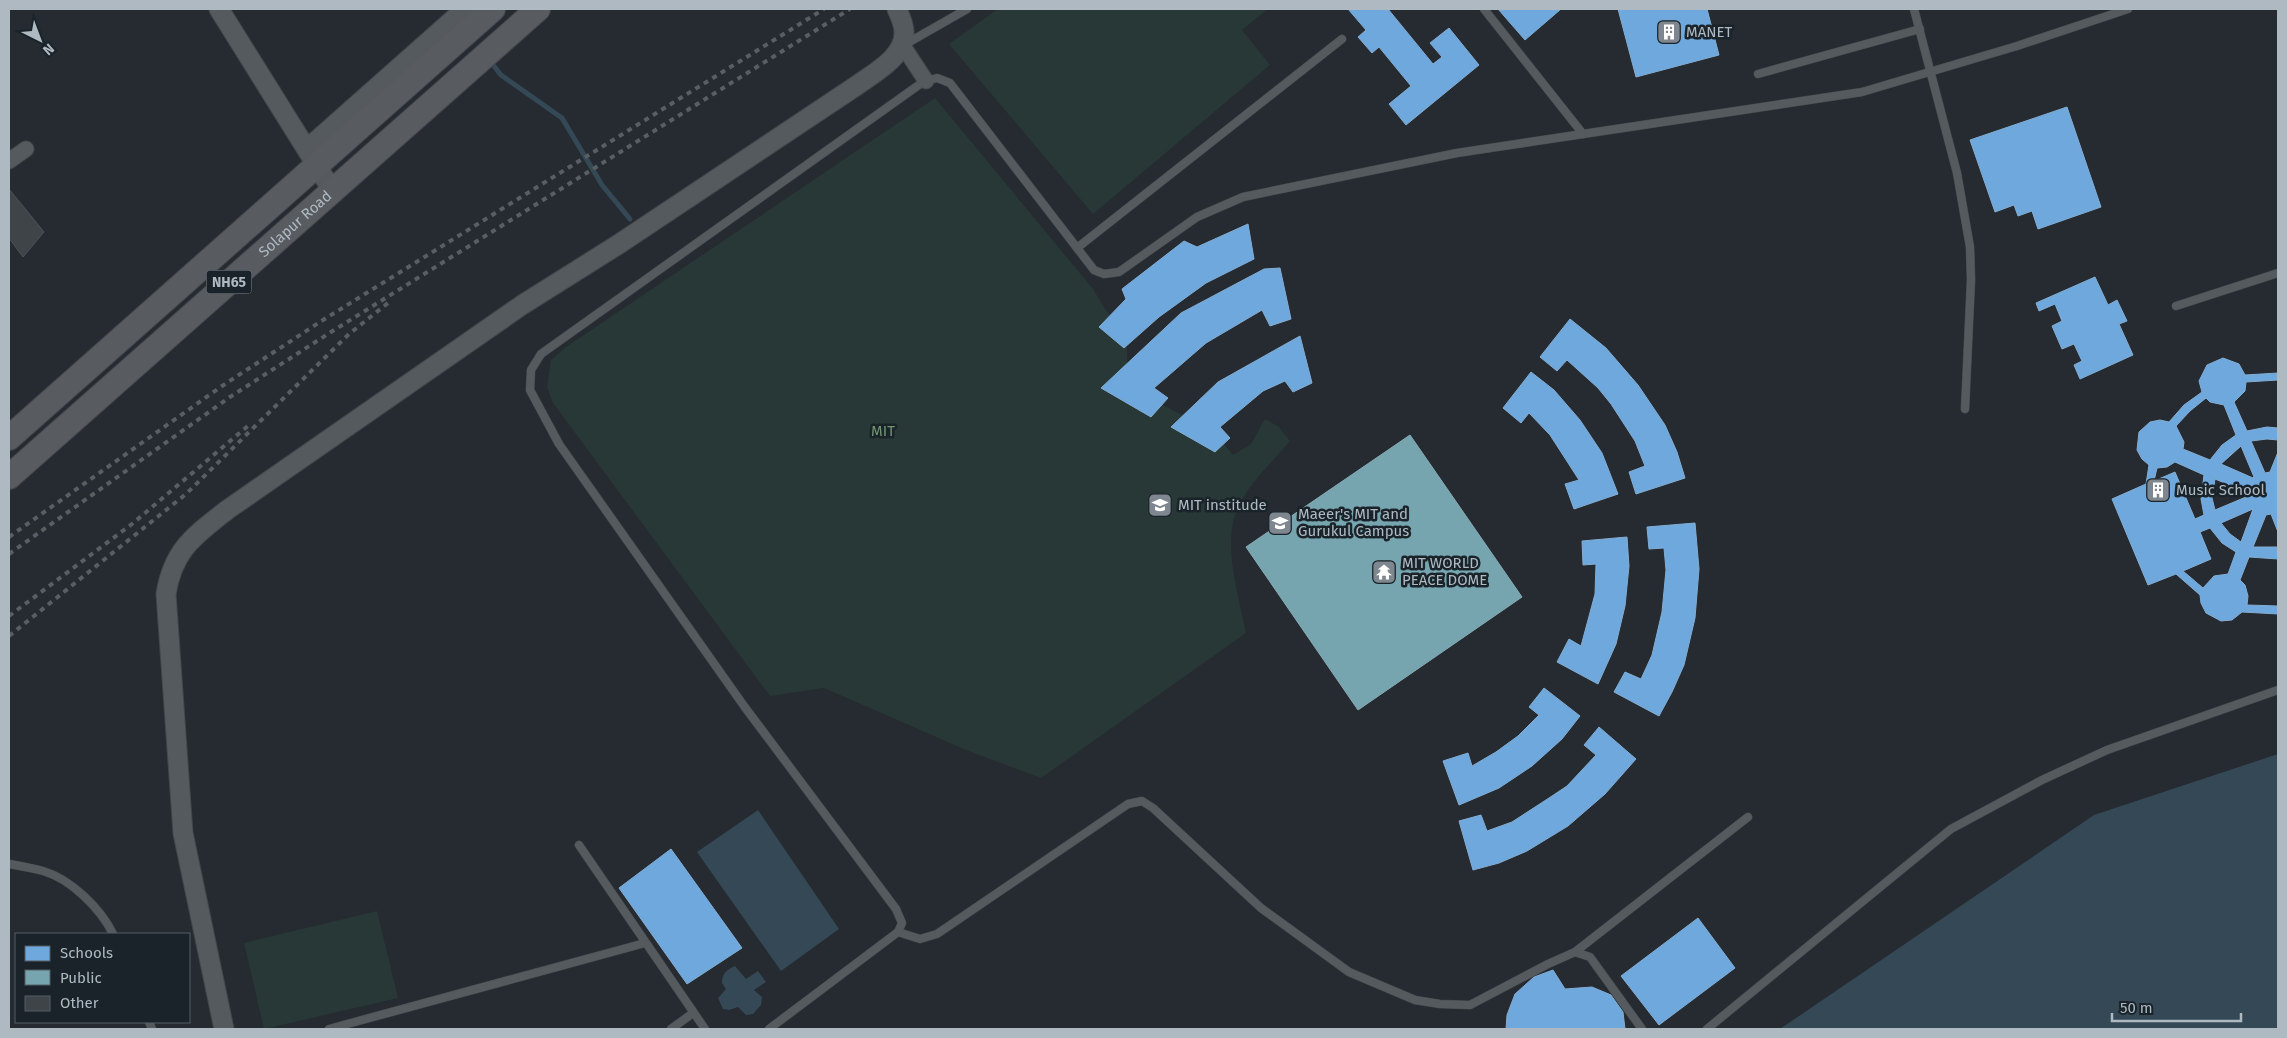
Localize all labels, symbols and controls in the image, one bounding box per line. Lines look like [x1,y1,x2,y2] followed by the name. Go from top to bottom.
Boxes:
[15,15,65,65] north arrow
[1656,19,1682,45] building icon: MANET
[1686,23,1733,41] place label: MANET
[39,40,58,59] text: N
[255,187,335,261] street label: Solapur Road
[206,270,252,294] road number: NH65
[871,422,895,440] park label: MIT
[2145,477,2171,503] building icon: Music School
[2176,481,2265,499] place label: Music School
[1147,492,1173,518] school or university icon: MIT institude
[1178,496,1267,514] place label: MIT institude
[1298,505,1409,540] place label: Maeer's MIT and Gurukul Campus
[1267,510,1293,536] school or university icon: Maeer's MIT and Gurukul Campus
[1402,554,1487,589] place label: MIT WORLD PEACE DOME
[1371,559,1397,585] temple icon: MIT WORLD PEACE DOME
[15,933,190,1023] legend
[60,944,113,962] text: Schools
[60,969,102,987] text: Public
[2112,990,2241,1022] scale bar
[60,994,99,1012] text: Other
[2120,999,2153,1017] text: 50 m

